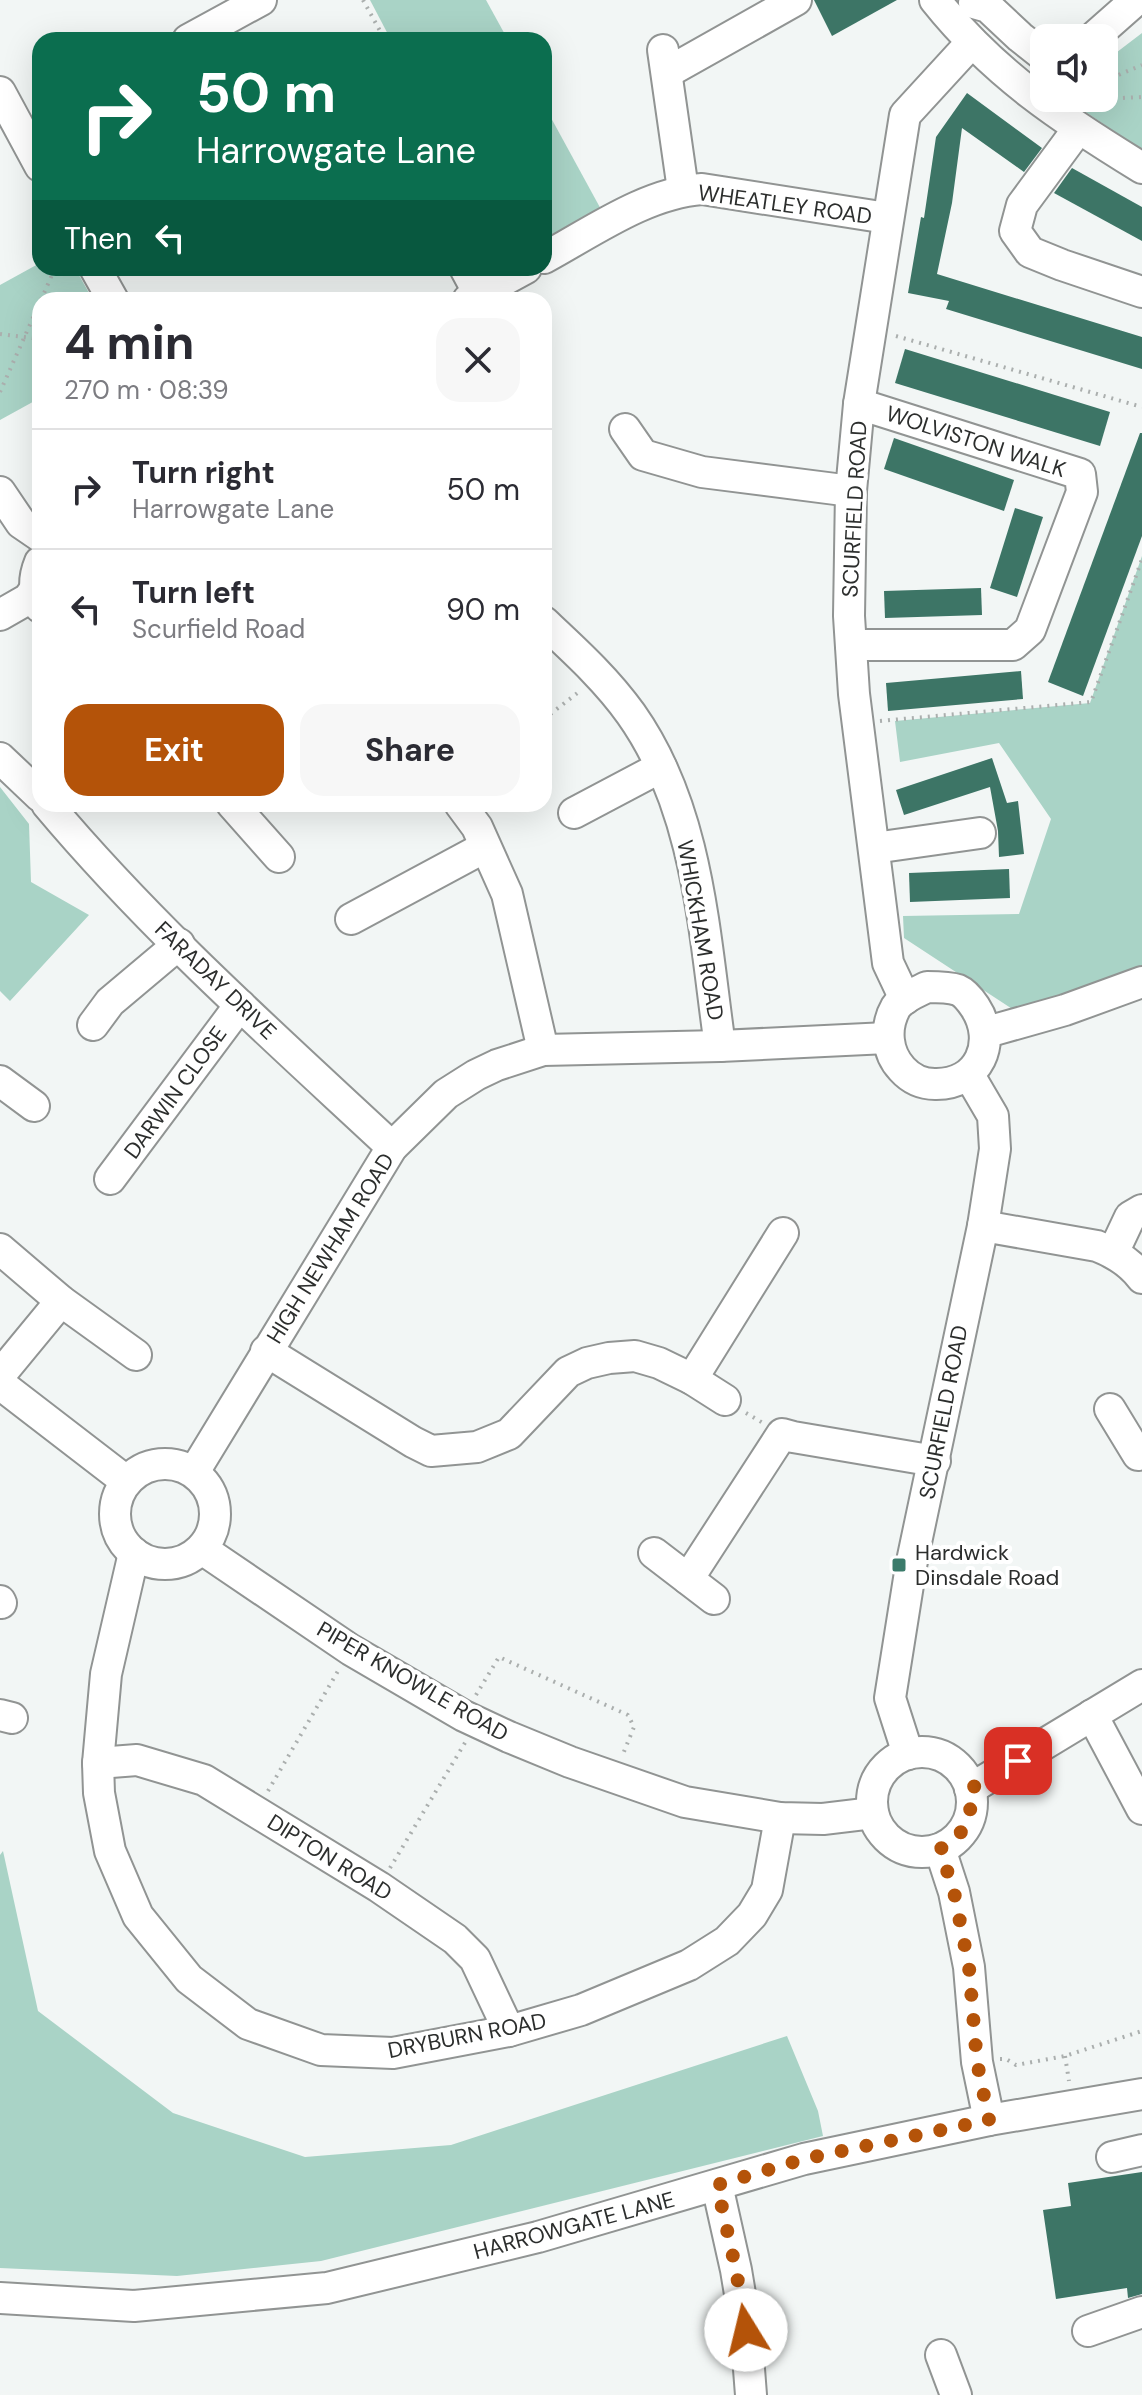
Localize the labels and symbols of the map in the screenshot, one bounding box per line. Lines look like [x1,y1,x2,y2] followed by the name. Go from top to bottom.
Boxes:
[696,178,874,231] street label: WHEATLEY ROAD
[882,399,1070,484] street label: WOLVISTON WALK
[835,420,874,598] street label: SCURFIELD ROAD
[670,838,731,1023] street label: WHICKHAM ROAD
[149,915,283,1046] street label: FARADAY DRIVE
[118,1020,233,1164] street label: DARWIN CLOSE
[260,1148,401,1349] street label: HIGH NEWHAM ROAD
[912,1323,975,1502] street label: SCURFIELD ROAD
[915,1538,1059,1592] place label: Hardwick Dinsdale Road
[890,1556,908,1574] marker: Hardwick Dinsdale Road
[312,1615,514,1748] street label: PIPER KNOWLE ROAD
[984,1727,1052,1795] pin
[262,1808,397,1907] street label: DIPTON ROAD
[385,2006,549,2065] street label: DRYBURN ROAD
[470,2185,678,2266] street label: HARROWGATE LANE
[704,2288,788,2372] position arrow

